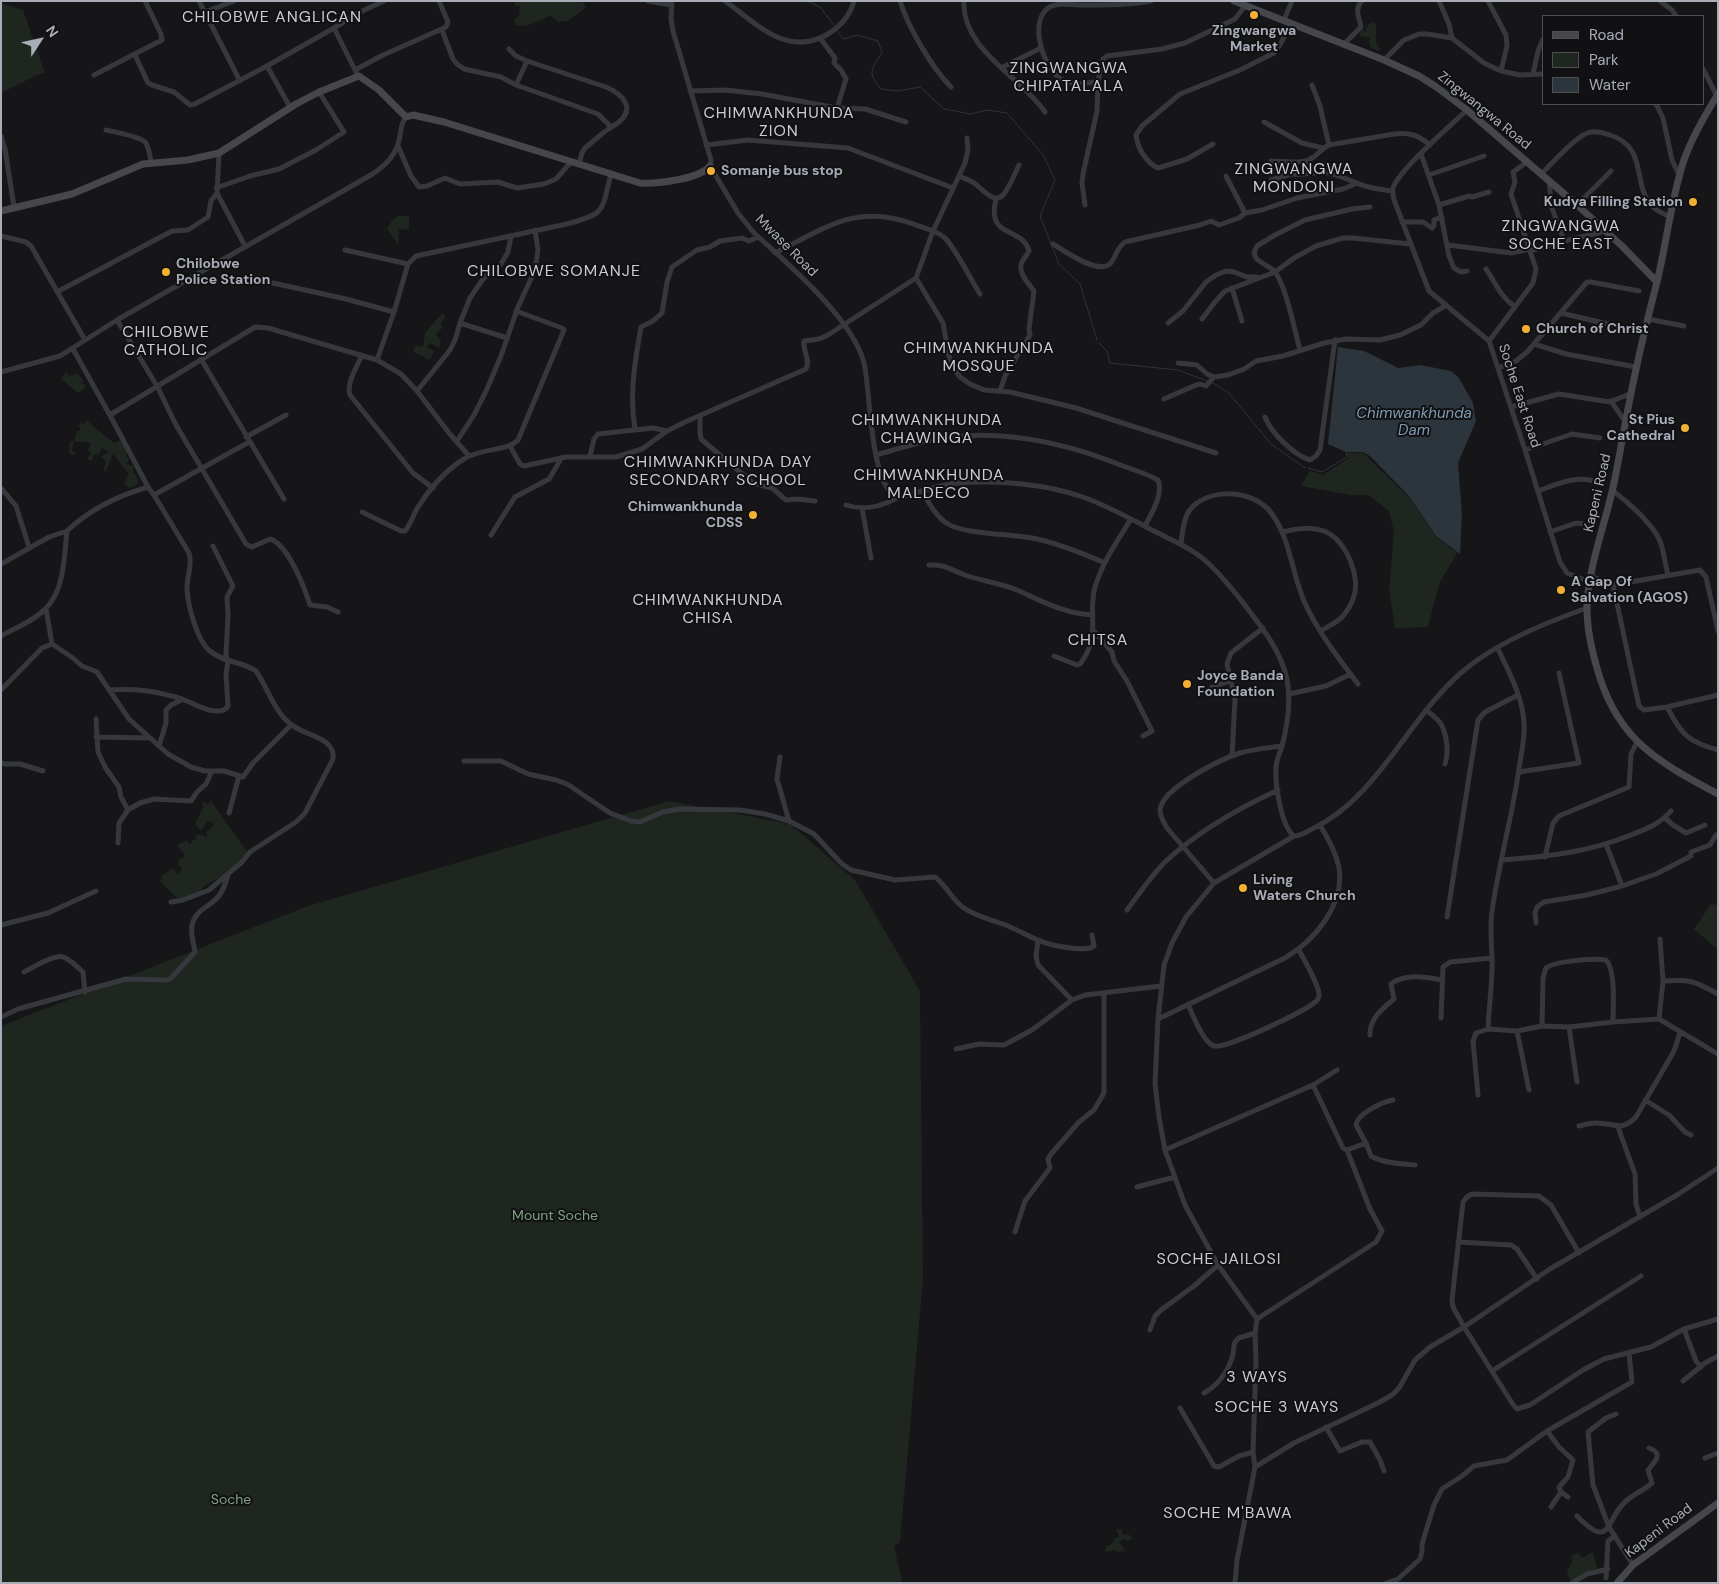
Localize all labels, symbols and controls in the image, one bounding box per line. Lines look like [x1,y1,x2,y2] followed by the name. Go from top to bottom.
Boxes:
[180,8,364,28] district label: CHILOBWE ANGLICAN
[1248,9,1260,21] marker: Zingwangwa Market
[15,15,65,65] north arrow
[1542,15,1704,105] legend
[42,22,63,41] text: N
[1212,23,1296,56] place label: Zingwangwa Market
[1589,25,1624,45] text: Road
[1589,50,1619,70] text: Park
[1008,59,1130,97] district label: ZINGWANGWA CHIPATALALA
[1434,68,1534,154] street label: Zingwangwa Road
[1589,75,1630,95] text: Water
[702,104,856,142] district label: CHIMWANKHUNDA ZION
[1233,160,1355,198] district label: ZINGWANGWA MONDONI
[721,163,843,179] place label: Somanje bus stop
[705,165,717,177] marker: Somanje bus stop
[1544,194,1683,210] place label: Kudya Filling Station
[1687,196,1699,208] marker: Kudya Filling Station
[751,211,821,281] street label: Mwase Road
[1500,217,1622,255] district label: ZINGWANGWA SOCHE EAST
[176,256,270,288] place label: Chilobwe Police Station
[465,262,643,282] district label: CHILOBWE SOMANJE
[160,266,172,278] marker: Chilobwe Police Station
[1536,321,1649,337] place label: Church of Christ
[121,323,211,361] district label: CHILOBWE CATHOLIC
[1520,323,1532,335] marker: Church of Christ
[902,339,1056,377] district label: CHIMWANKHUNDA MOSQUE
[1494,342,1544,450] street label: Soche East Road
[1356,405,1472,440] water label: Chimwankhunda Dam
[850,411,1004,449] district label: CHIMWANKHUNDA CHAWINGA
[1607,412,1675,444] place label: St Pius Cathedral
[1679,422,1691,434] marker: St Pius Cathedral
[1581,452,1615,534] street label: Kapeni Road
[622,453,814,491] district label: CHIMWANKHUNDA DAY SECONDARY SCHOOL
[852,466,1006,504] district label: CHIMWANKHUNDA MALDECO
[628,499,743,532] place label: Chimwankhunda CDSS
[747,509,759,521] marker: Chimwankhunda CDSS
[1571,574,1688,606] place label: A Gap Of Salvation (AGOS)
[1555,584,1567,596] marker: A Gap Of Salvation (AGOS)
[631,591,785,629] district label: CHIMWANKHUNDA CHISA
[1067,631,1129,651] district label: CHITSA
[1197,668,1284,700] place label: Joyce Banda Foundation
[1181,678,1193,690] marker: Joyce Banda Foundation
[1253,872,1356,904] place label: Living Waters Church
[1237,882,1249,894] marker: Living Waters Church
[512,1208,598,1224] park label: Mount Soche
[1155,1250,1283,1270] district label: SOCHE JAILOSI
[1226,1368,1288,1388] district label: 3 WAYS
[1213,1398,1341,1418] district label: SOCHE 3 WAYS
[211,1492,251,1508] park label: Soche
[1622,1500,1696,1562] street label: Kapeni Road
[1162,1504,1294,1524] district label: SOCHE M'BAWA

